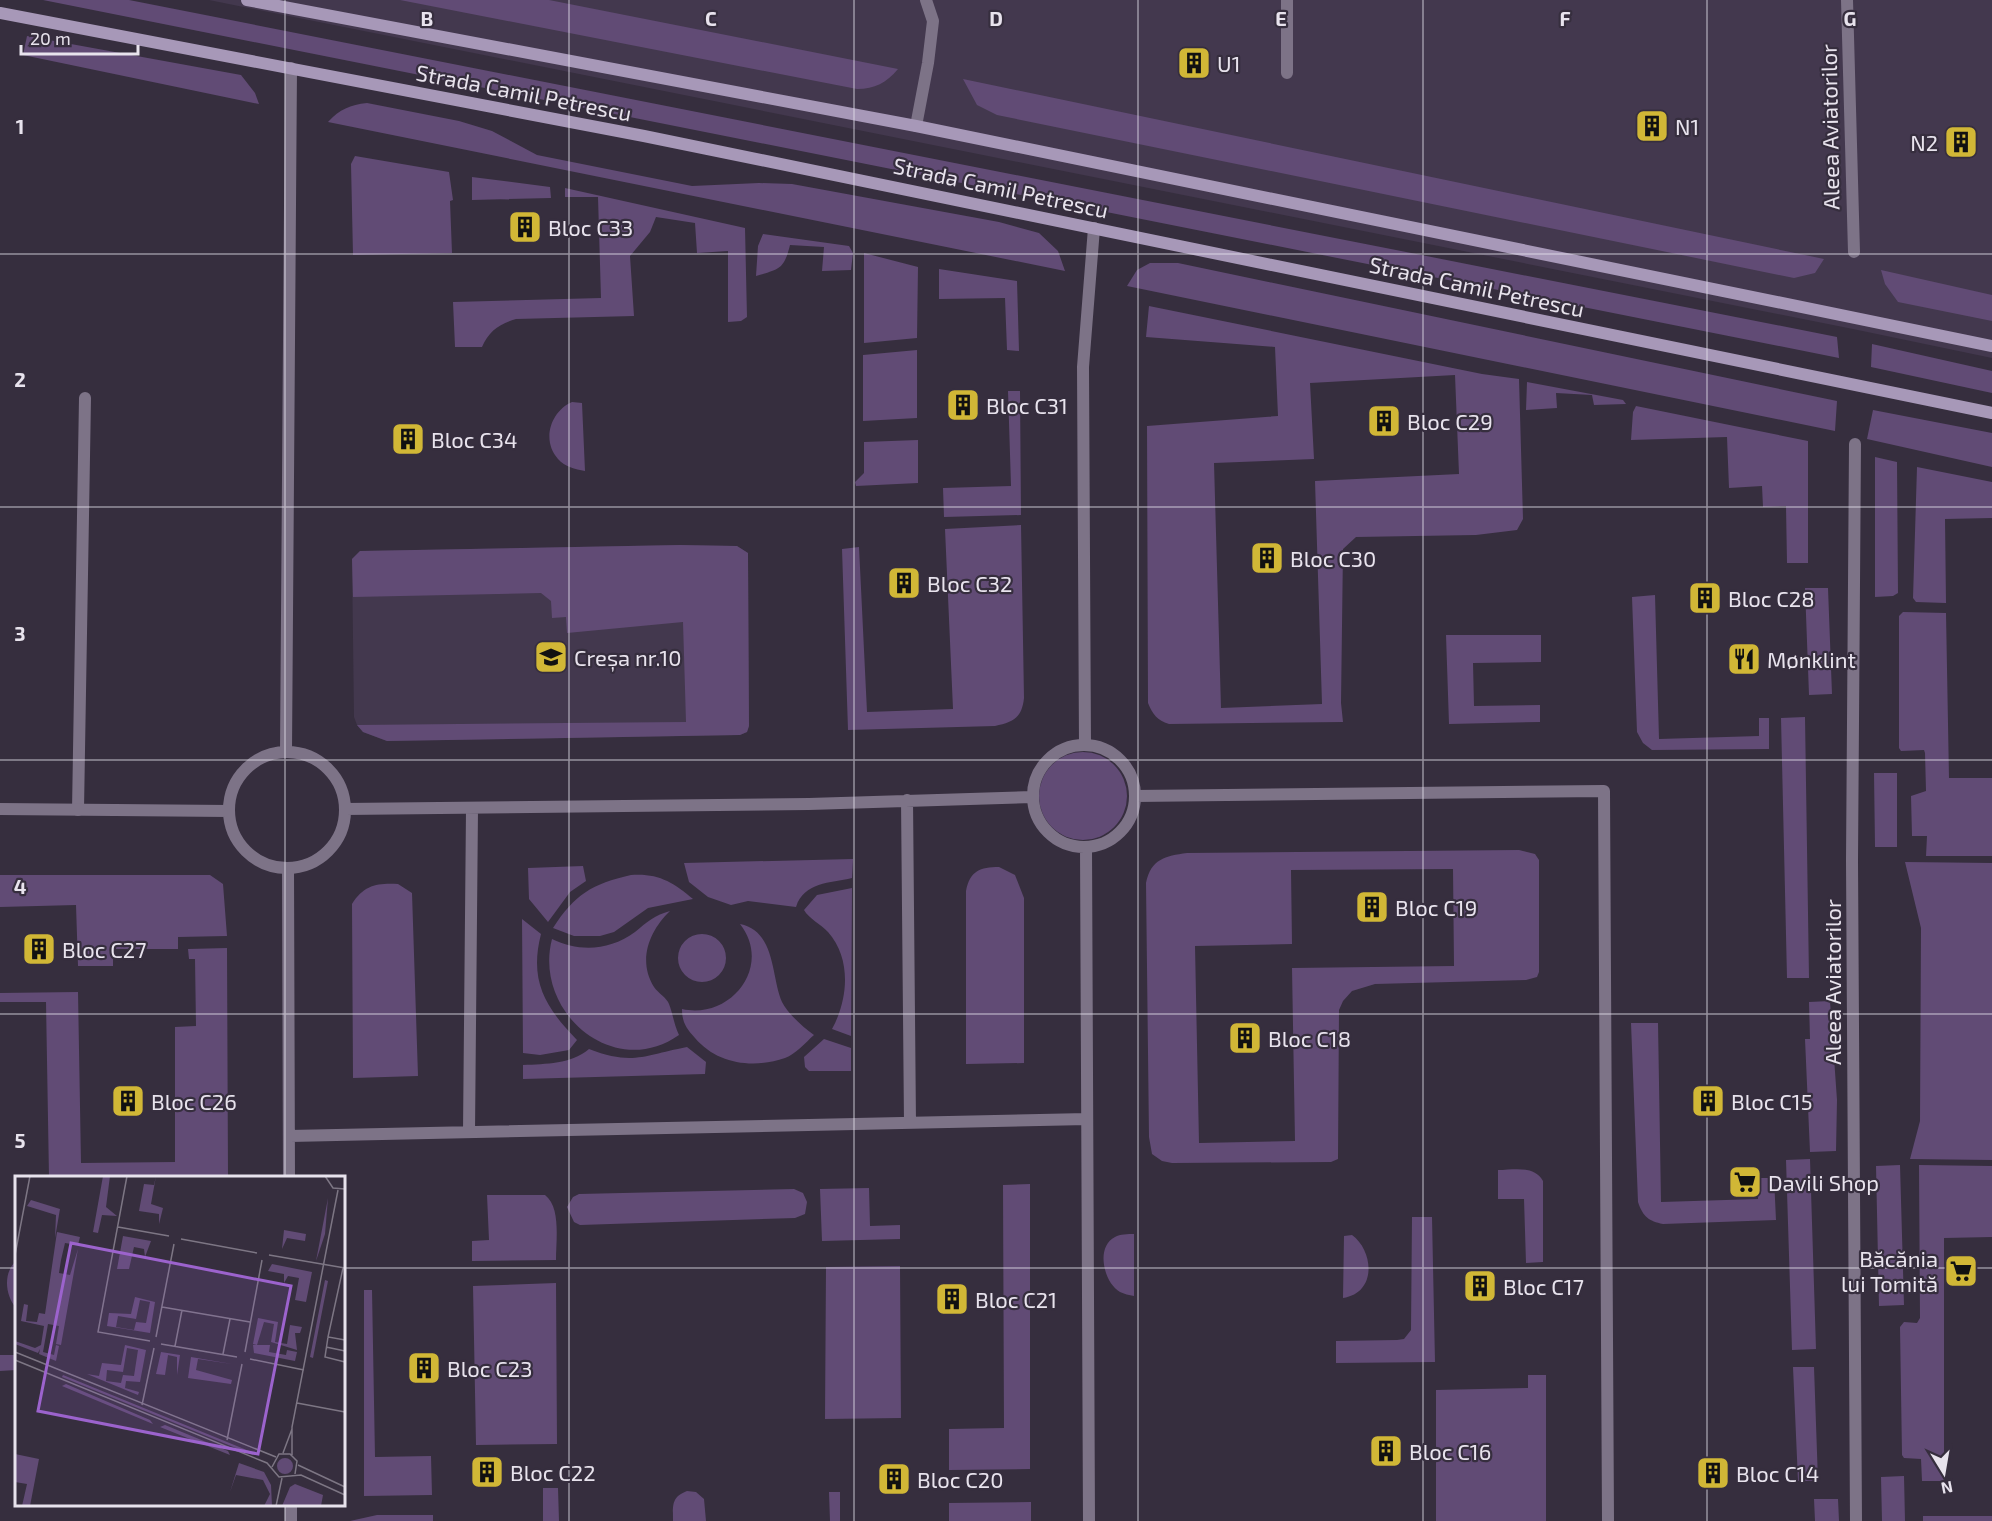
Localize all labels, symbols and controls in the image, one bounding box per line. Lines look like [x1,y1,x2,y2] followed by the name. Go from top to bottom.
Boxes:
[421,6,433,30] text: B
[705,6,717,30] text: C
[989,6,1003,30] text: D
[1275,6,1287,30] text: E
[1559,6,1571,30] text: F
[1844,6,1856,30] text: G
[21,18,138,56] scale bar
[30,27,71,49] text: 20 m
[1815,44,1843,210] street label: Aleea Aviatorilor
[1176,45,1212,81] building icon: U1
[1217,50,1240,76] place label: U1
[414,58,634,126] street label: Strada Camil Petrescu
[1634,108,1670,144] building icon: N1
[1675,113,1699,139] place label: N1
[16,114,24,138] text: 1
[1943,124,1979,160] building icon: N2
[1910,129,1938,155] place label: N2
[891,151,1111,223] street label: Strada Camil Petrescu
[507,209,543,245] building icon: Bloc C33
[548,214,633,240] place label: Bloc C33
[1367,250,1587,322] street label: Strada Camil Petrescu
[14,367,26,391] text: 2
[945,387,981,423] building icon: Bloc C31
[986,392,1068,418] place label: Bloc C31
[1366,403,1402,439] building icon: Bloc C29
[1407,408,1493,434] place label: Bloc C29
[390,421,426,457] building icon: Bloc C34
[431,426,518,452] place label: Bloc C34
[1249,540,1285,576] building icon: Bloc C30
[1290,545,1376,571] place label: Bloc C30
[886,565,922,601] building icon: Bloc C32
[927,570,1012,596] place label: Bloc C32
[1687,580,1723,616] building icon: Bloc C28
[1728,585,1815,611] place label: Bloc C28
[14,621,26,645] text: 3
[533,639,569,675] school or university icon: Creșa nr.10
[1726,641,1762,677] restaurant icon: Mønklint
[574,644,682,672] place label: Creșa nr.10
[1767,646,1856,672] place label: Mønklint
[14,874,27,898] text: 4
[1354,889,1390,925] building icon: Bloc C19
[1395,894,1477,920] place label: Bloc C19
[1819,899,1845,1065] street label: Aleea Aviatorilor
[21,931,57,967] building icon: Bloc C27
[62,936,147,962] place label: Bloc C27
[1227,1020,1263,1056] building icon: Bloc C18
[1268,1025,1351,1051] place label: Bloc C18
[110,1083,146,1119] building icon: Bloc C26
[1690,1083,1726,1119] building icon: Bloc C15
[151,1088,237,1114] place label: Bloc C26
[1731,1088,1812,1114] place label: Bloc C15
[14,1128,26,1152] text: 5
[1727,1164,1763,1200] supermarket icon: Davili Shop
[1768,1169,1879,1195] place label: Davili Shop
[15,1176,345,1506] inset map
[1841,1245,1938,1296] place label: Băcănia lui Tomită
[1943,1253,1979,1289] supermarket icon: Băcănia lui Tomită
[1462,1268,1498,1304] building icon: Bloc C17
[1503,1273,1584,1299] place label: Bloc C17
[934,1281,970,1317] building icon: Bloc C21
[975,1286,1057,1312] place label: Bloc C21
[406,1350,442,1386] building icon: Bloc C23
[447,1355,532,1381] place label: Bloc C23
[1368,1433,1404,1469] building icon: Bloc C16
[1409,1438,1491,1464] place label: Bloc C16
[1914,1443,1974,1503] north arrow
[469,1454,505,1490] building icon: Bloc C22
[1695,1455,1731,1491] building icon: Bloc C14
[510,1459,596,1485] place label: Bloc C22
[1736,1460,1819,1486] place label: Bloc C14
[876,1461,912,1497] building icon: Bloc C20
[917,1466,1004,1492] place label: Bloc C20
[1939,1478,1954,1499] text: N

